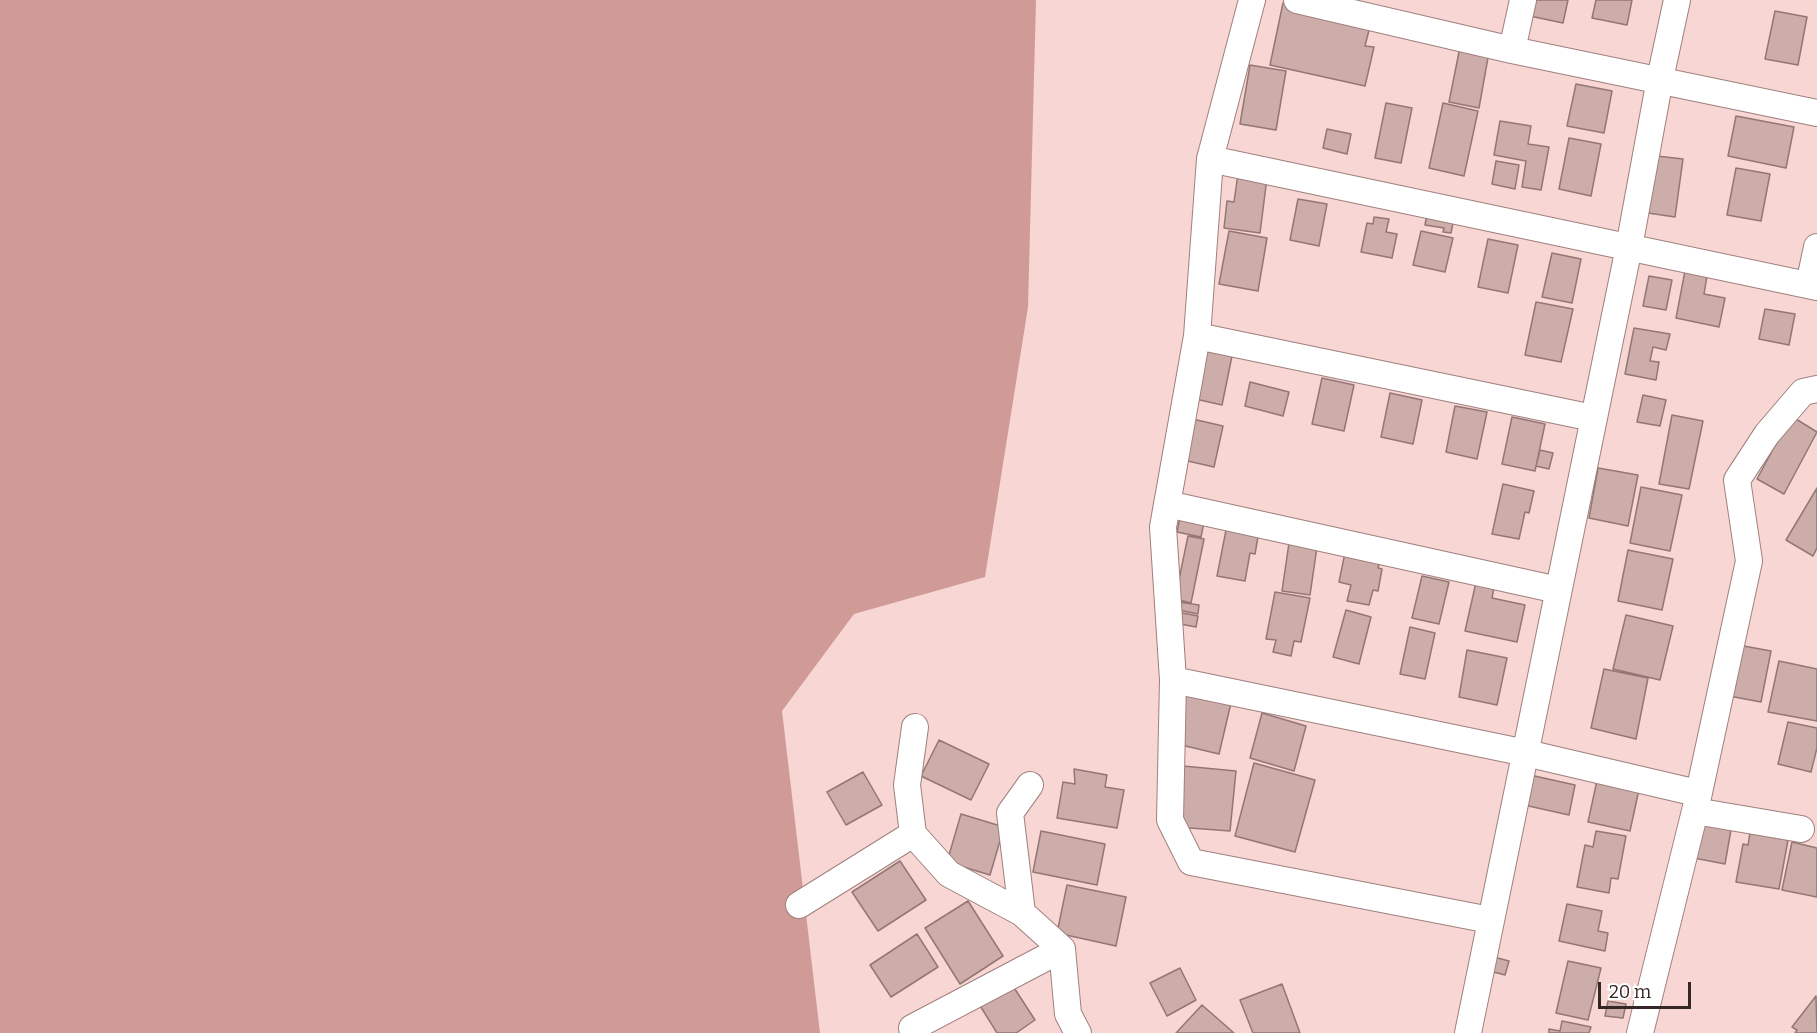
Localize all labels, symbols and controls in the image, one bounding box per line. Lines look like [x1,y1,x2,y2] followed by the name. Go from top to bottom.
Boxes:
[1601,970,1694,1008] scale bar
[1609,981,1651,1003] text: 20 m

